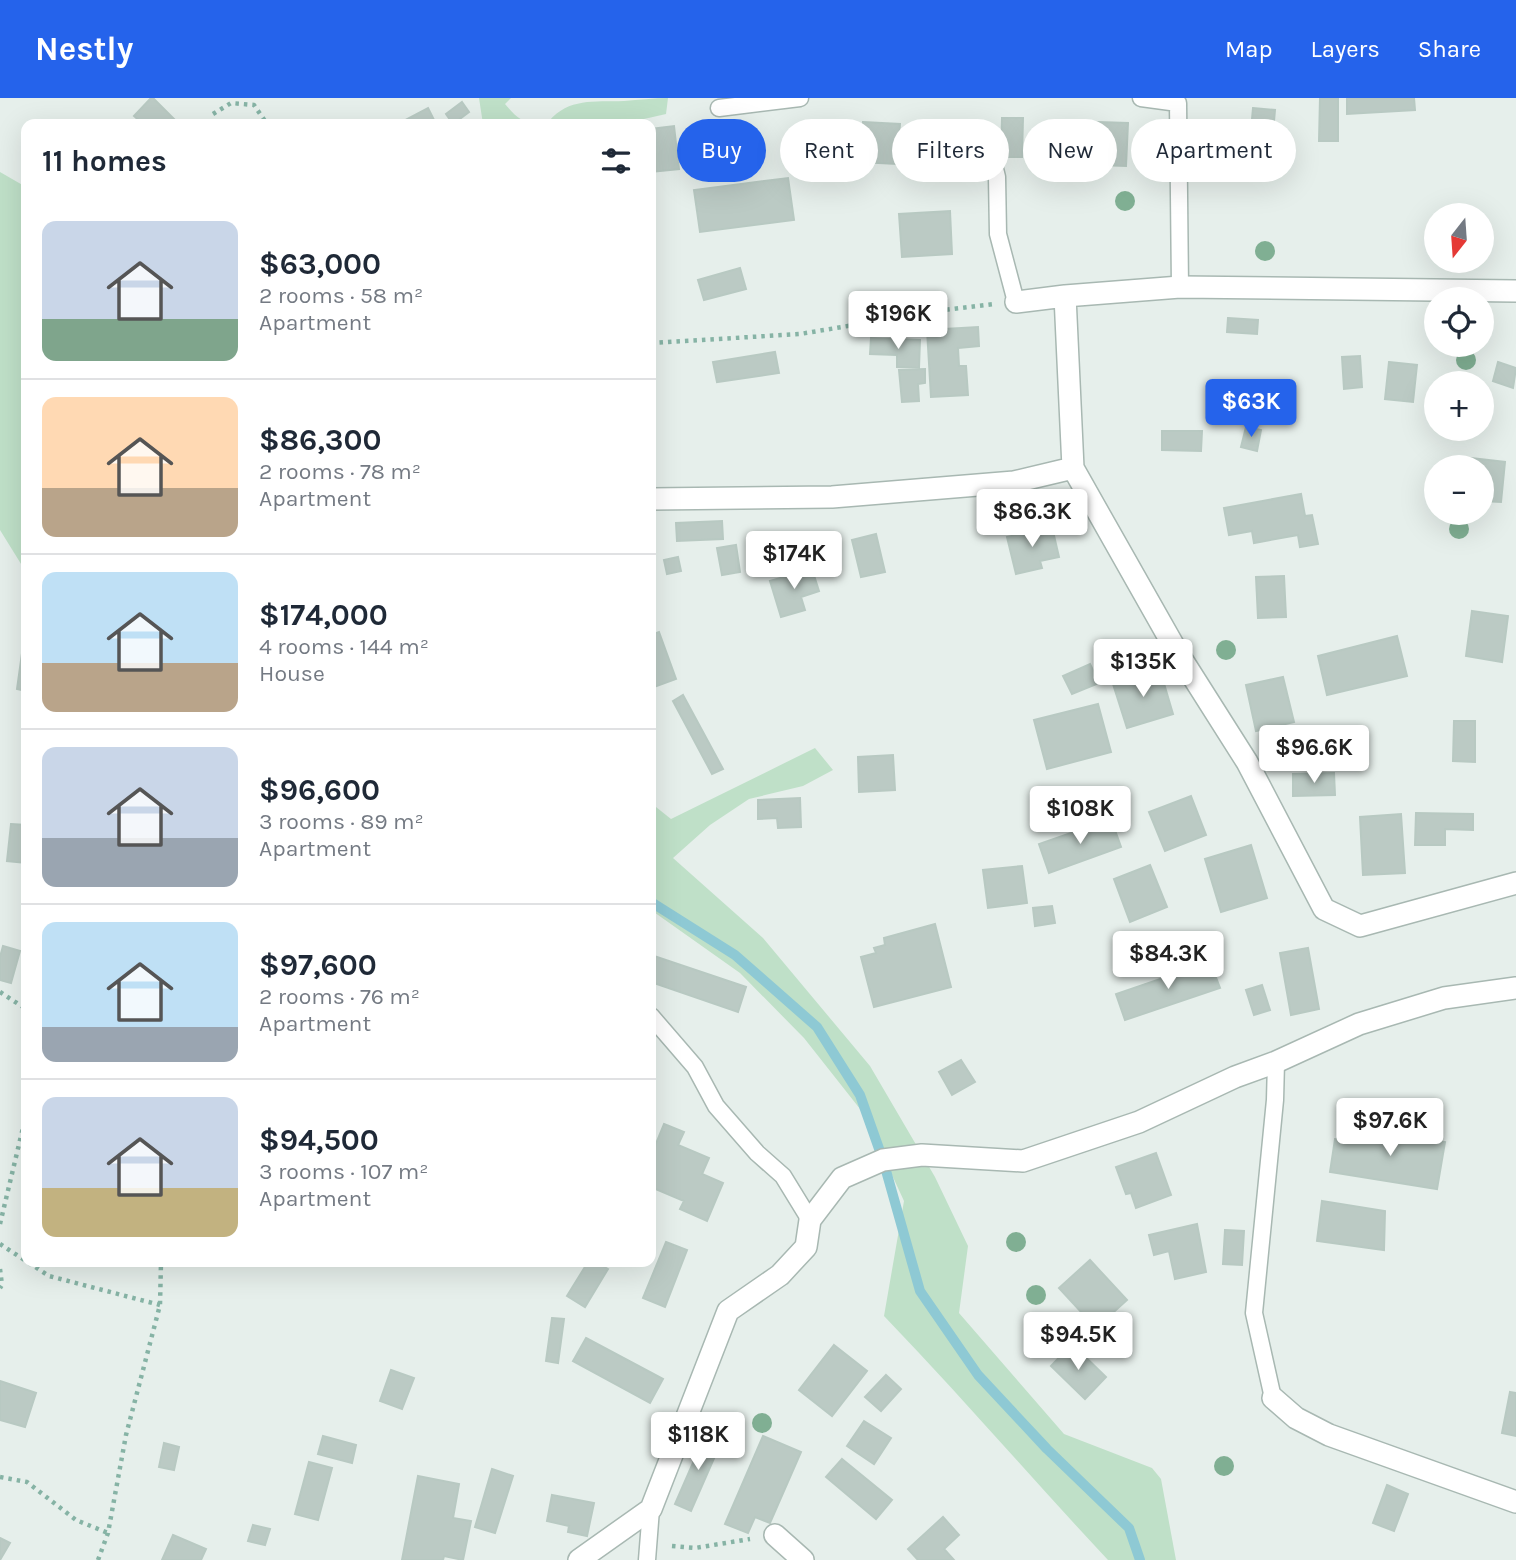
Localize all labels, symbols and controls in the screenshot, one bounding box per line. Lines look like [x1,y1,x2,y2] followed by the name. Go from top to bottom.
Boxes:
[35,30,133,68] text: Nestly
[1225,35,1273,63] text: Map
[1311,35,1380,63] text: Layers
[1418,35,1481,63] text: Share
[677,119,766,182] chip: Buy
[780,119,878,182] chip: Rent
[892,119,1009,182] chip: Filters
[1023,119,1117,182] chip: New
[1131,119,1296,182] chip: Apartment
[597,142,635,180] icon: filters
[42,143,167,179] text: 11 homes
[1424,203,1494,273] north arrow
[1424,203,1494,525] map controls
[259,246,381,282] text: $63,000
[98,249,182,333] icon: home
[259,282,423,309] text: 2 rooms · 58 m²
[1424,287,1494,357] button: locate
[849,292,947,351] pin: $196K
[864,300,932,327] text: $196K
[259,309,371,336] text: Apartment
[1424,371,1494,441] button: +
[1210,380,1292,439] pin: $63K
[1221,388,1281,415] text: $63K
[259,422,381,458] text: $86,300
[98,425,182,509] icon: home
[1424,455,1494,525] button: −
[259,458,421,485] text: 2 rooms · 78 m²
[259,485,371,512] text: Apartment
[975,490,1089,549] pin: $86.3K
[993,498,1071,525] text: $86.3K
[745,532,843,591] pin: $174K
[762,540,826,567] text: $174K
[259,597,388,633] text: $174,000
[98,600,182,684] icon: home
[259,633,429,660] text: 4 rooms · 144 m²
[1094,640,1192,699] pin: $135K
[1110,648,1176,675] text: $135K
[259,660,325,687] text: House
[1257,726,1371,785] pin: $96.6K
[1275,734,1353,761] text: $96.6K
[259,772,380,808] text: $96,600
[98,775,182,859] icon: home
[1031,786,1129,846] pin: $108K
[1046,795,1114,822] text: $108K
[259,808,424,835] text: 3 rooms · 89 m²
[259,835,371,862] text: Apartment
[1111,932,1225,991] pin: $84.3K
[1129,940,1207,967] text: $84.3K
[259,947,377,983] text: $97,600
[98,950,182,1034] icon: home
[259,983,420,1010] text: 2 rooms · 76 m²
[259,1010,371,1037] text: Apartment
[1333,1098,1447,1158] pin: $97.6K
[1352,1107,1428,1134] text: $97.6K
[259,1122,379,1158] text: $94,500
[98,1125,182,1209] icon: home
[259,1158,428,1185] text: 3 rooms · 107 m²
[259,1185,371,1212] text: Apartment
[1021,1312,1135,1372] pin: $94.5K
[1040,1321,1116,1348] text: $94.5K
[649,1412,747,1472] pin: $118K
[667,1421,729,1448] text: $118K

